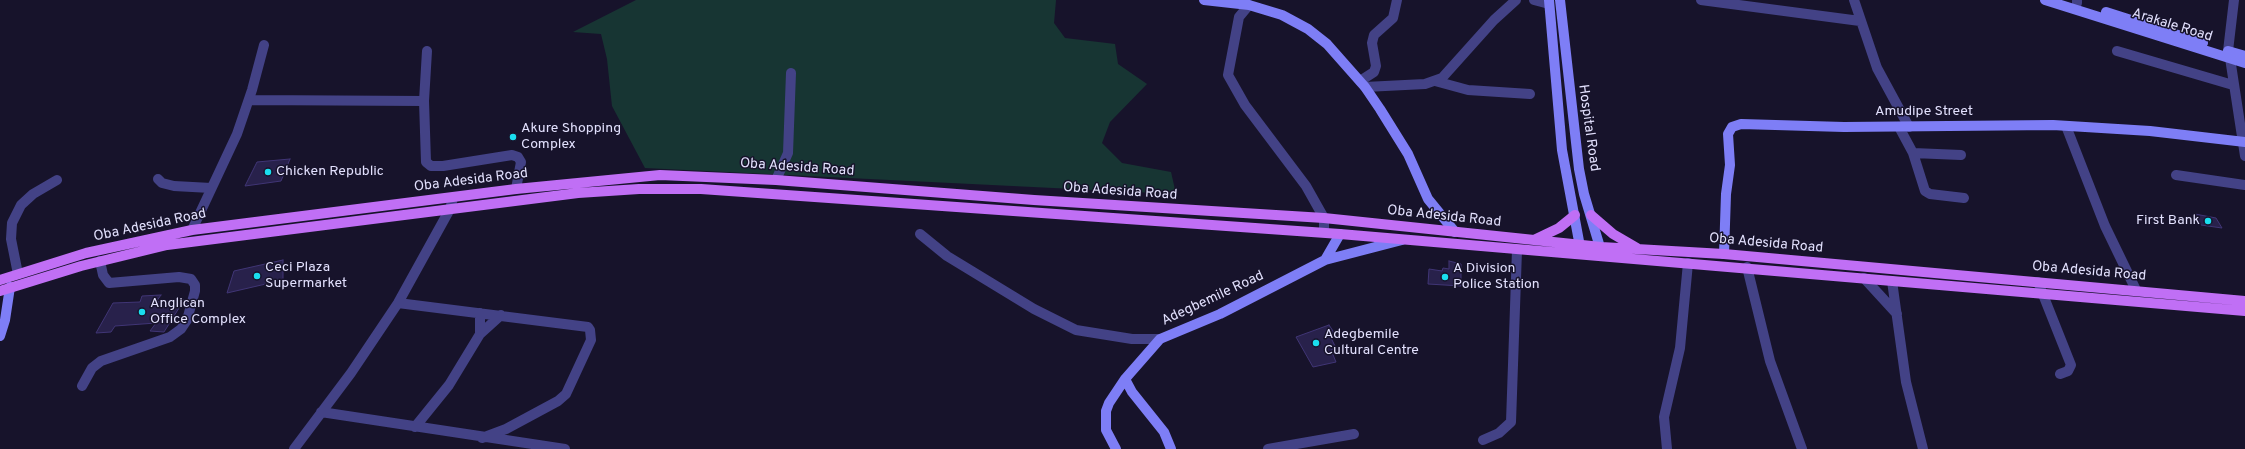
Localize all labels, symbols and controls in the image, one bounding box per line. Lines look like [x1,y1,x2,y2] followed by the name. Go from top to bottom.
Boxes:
[2130,6,2214,46] street label: Arakale Road
[1574,84,1602,172] street label: Hospital Road
[1875,104,1973,120] street label: Amudipe Street
[521,121,621,154] place label: Akure Shopping Complex
[508,132,518,142] marker: Akure Shopping Complex
[739,156,855,180] street label: Oba Adesida Road
[276,164,384,180] place label: Chicken Republic
[413,166,529,196] street label: Oba Adesida Road
[263,167,273,177] marker: Chicken Republic
[1062,180,1178,204] street label: Oba Adesida Road
[1386,203,1502,231] street label: Oba Adesida Road
[92,206,208,246] street label: Oba Adesida Road
[2136,213,2200,229] place label: First Bank
[2203,216,2213,226] marker: First Bank
[1708,231,1824,257] street label: Oba Adesida Road
[2031,259,2147,285] street label: Oba Adesida Road
[265,260,347,292] place label: Ceci Plaza Supermarket
[1453,261,1540,294] place label: A Division Police Station
[1159,268,1267,330] street label: Adegbemile Road
[252,271,262,281] marker: Ceci Plaza Supermarket
[1440,272,1450,282] marker: A Division Police Station
[150,296,246,328] place label: Anglican Office Complex
[137,307,147,317] marker: Anglican Office Complex
[1324,327,1419,360] place label: Adegbemile Cultural Centre
[1311,338,1321,348] marker: Adegbemile Cultural Centre

